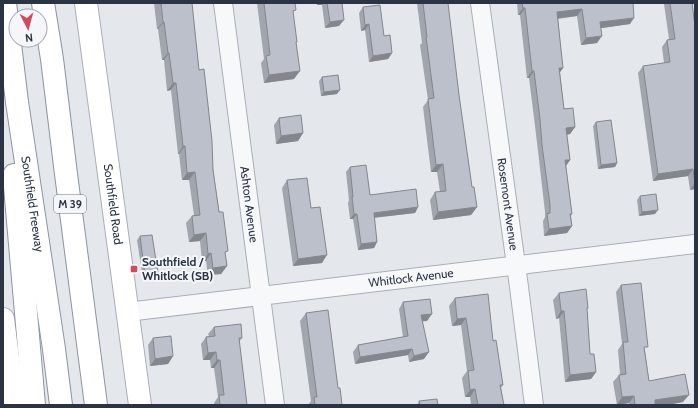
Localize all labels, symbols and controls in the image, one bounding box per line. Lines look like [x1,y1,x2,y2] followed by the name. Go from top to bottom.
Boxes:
[8,8,48,48] north arrow
[24,31,34,45] text: N
[18,155,47,253] street label: Southfield Freeway
[494,157,522,251] street label: Rosemont Avenue
[101,163,126,245] street label: Southfield Road
[237,165,262,243] street label: Ashton Avenue
[54,195,86,213] road number: M 39
[142,254,213,283] place label: Southfield / Whitlock (SB)
[129,264,139,274] marker: Southfield / Whitlock (SB)
[368,265,454,290] street label: Whitlock Avenue

